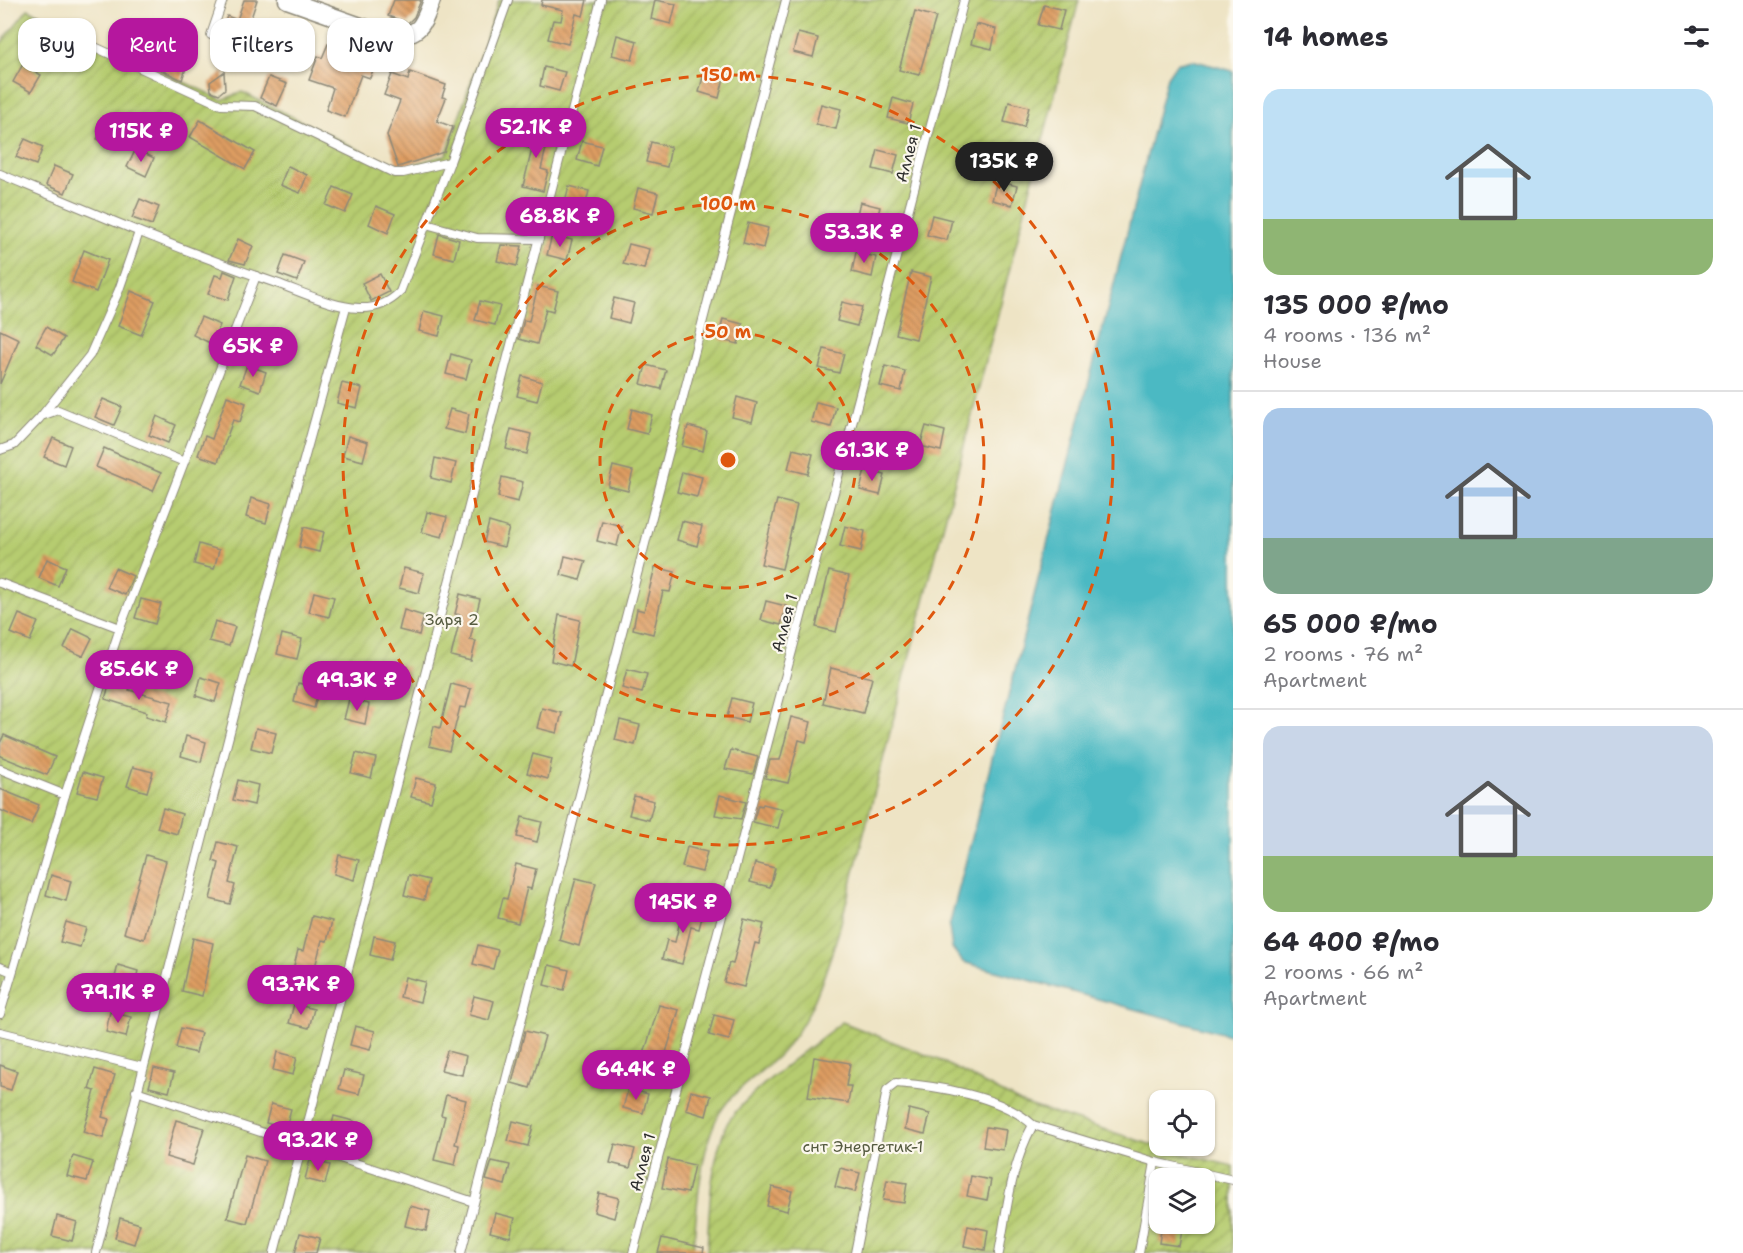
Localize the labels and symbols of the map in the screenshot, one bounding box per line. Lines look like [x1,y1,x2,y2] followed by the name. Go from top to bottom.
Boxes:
[701,63,756,87] text: 150 m
[481,108,591,159] pin: 52.1K ₽
[92,112,190,163] pin: 115K ₽
[891,122,926,185] street label: Аллея 1
[955,142,1053,193] pin: 135K ₽
[700,192,756,216] text: 100 m
[505,197,615,248] pin: 68.8K ₽
[809,213,919,264] pin: 53.3K ₽
[705,320,752,344] text: 50 m
[211,327,295,378] pin: 65K ₽
[817,431,927,482] pin: 61.3K ₽
[718,450,738,470] centre of rings
[767,592,802,655] street label: Аллея 1
[425,609,479,630] park label: Заря 2
[84,650,194,701] pin: 85.6K ₽
[302,661,412,712] pin: 49.3K ₽
[634,883,732,934] pin: 145K ₽
[246,965,356,1016] pin: 93.7K ₽
[63,973,173,1024] pin: 79.1K ₽
[581,1050,691,1101] pin: 64.4K ₽
[263,1121,373,1172] pin: 93.2K ₽
[625,1131,660,1194] street label: Аллея 1
[803,1136,923,1157] park label: снт Энергетик-1

